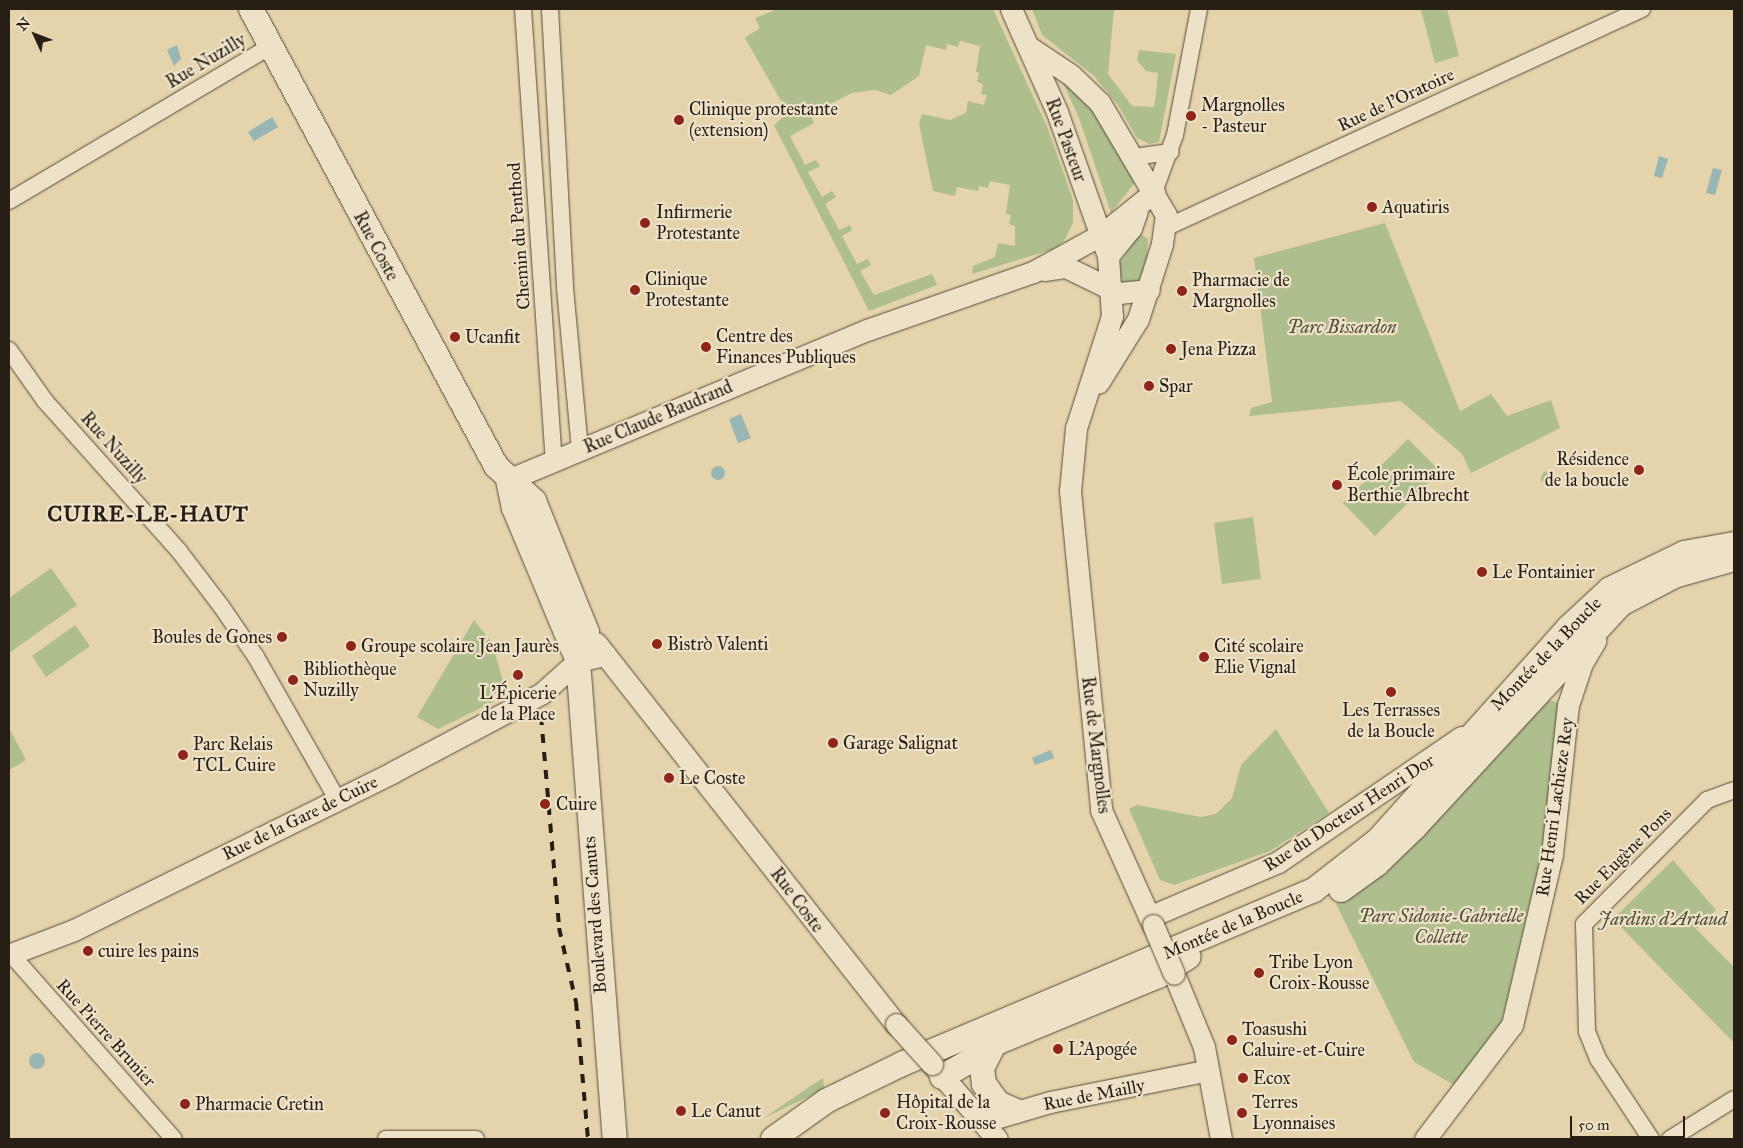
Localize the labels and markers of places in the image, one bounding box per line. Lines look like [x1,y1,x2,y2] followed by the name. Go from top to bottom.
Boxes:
[1201,95,1285,138] place label: Margnolles - Pasteur
[689,99,838,142] place label: Clinique protestante (extension)
[1185,110,1197,122] marker: Margnolles - Pasteur
[673,114,685,126] marker: Clinique protestante (extension)
[1382,196,1449,218] place label: Aquatiris
[1366,201,1378,213] marker: Aquatiris
[656,202,740,244] place label: Infirmerie Protestante
[638,216,652,230] marker: Infirmerie Protestante
[645,269,729,312] place label: Clinique Protestante
[1192,270,1290,312] place label: Pharmacie de Margnolles
[629,284,641,296] marker: Clinique Protestante
[1176,285,1188,297] marker: Pharmacie de Margnolles
[465,326,521,348] place label: Ucanfit
[716,326,856,368] place label: Centre des Finances Publiques
[449,331,461,343] marker: Ucanfit
[1181,338,1256,360] place label: Jena Pizza
[700,341,712,353] marker: Centre des Finances Publiques
[1165,343,1177,355] marker: Jena Pizza
[1159,375,1193,397] place label: Spar
[1143,380,1155,392] marker: Spar
[1545,449,1629,492] place label: Résidence de la boucle
[1347,464,1469,506] place label: École primaire Berthie Albrecht
[1633,464,1645,476] marker: Résidence de la boucle
[1331,479,1343,491] marker: École primaire Berthie Albrecht
[1492,561,1595,583] place label: Le Fontainier
[1476,566,1488,578] marker: Le Fontainier
[152,626,272,648] place label: Boules de Gones
[276,631,288,643] marker: Boules de Gones
[667,633,768,655] place label: Bistrò Valenti
[361,635,559,657] place label: Groupe scolaire Jean Jaurès
[1214,636,1304,679] place label: Cité scolaire Elie Vignal
[651,638,663,650] marker: Bistrò Valenti
[345,640,357,652] marker: Groupe scolaire Jean Jaurès
[1198,651,1210,663] marker: Cité scolaire Elie Vignal
[303,659,397,702] place label: Bibliothèque Nuzilly
[512,669,524,681] marker: L'Épicerie de la Place
[287,674,299,686] marker: Bibliothèque Nuzilly
[479,683,557,726] place label: L'Épicerie de la Place
[1385,686,1397,698] marker: Les Terrasses de la Boucle
[1342,700,1440,742] place label: Les Terrasses de la Boucle
[843,732,958,754] place label: Garage Salignat
[193,734,276,776] place label: Parc Relais TCL Cuire
[827,737,839,749] marker: Garage Salignat
[177,749,189,761] marker: Parc Relais TCL Cuire
[679,767,746,789] place label: Le Coste
[663,772,675,784] marker: Le Coste
[556,793,597,815] place label: Cuire
[538,797,552,811] marker: Cuire
[98,940,199,962] place label: cuire les pains
[82,945,94,957] marker: cuire les pains
[1269,952,1369,994] place label: Tribe Lyon Croix-Rousse
[1253,967,1265,979] marker: Tribe Lyon Croix-Rousse
[1242,1019,1365,1062] place label: Toasushi Caluire-et-Cuire
[1226,1034,1238,1046] marker: Toasushi Caluire-et-Cuire
[1068,1038,1137,1060] place label: L'Apogée
[1052,1043,1064,1055] marker: L'Apogée
[1253,1067,1291,1089] place label: Ecox
[1237,1072,1249,1084] marker: Ecox
[896,1092,996,1134] place label: Hôpital de la Croix-Rousse
[1252,1092,1335,1134] place label: Terres Lyonnaises
[195,1093,324,1115] place label: Pharmacie Cretin
[179,1098,191,1110] marker: Pharmacie Cretin
[691,1100,761,1122] place label: Le Canut
[675,1105,687,1117] marker: Le Canut
[878,1106,892,1120] marker: Hôpital de la Croix-Rousse
[1236,1107,1248,1119] marker: Terres Lyonnaises

